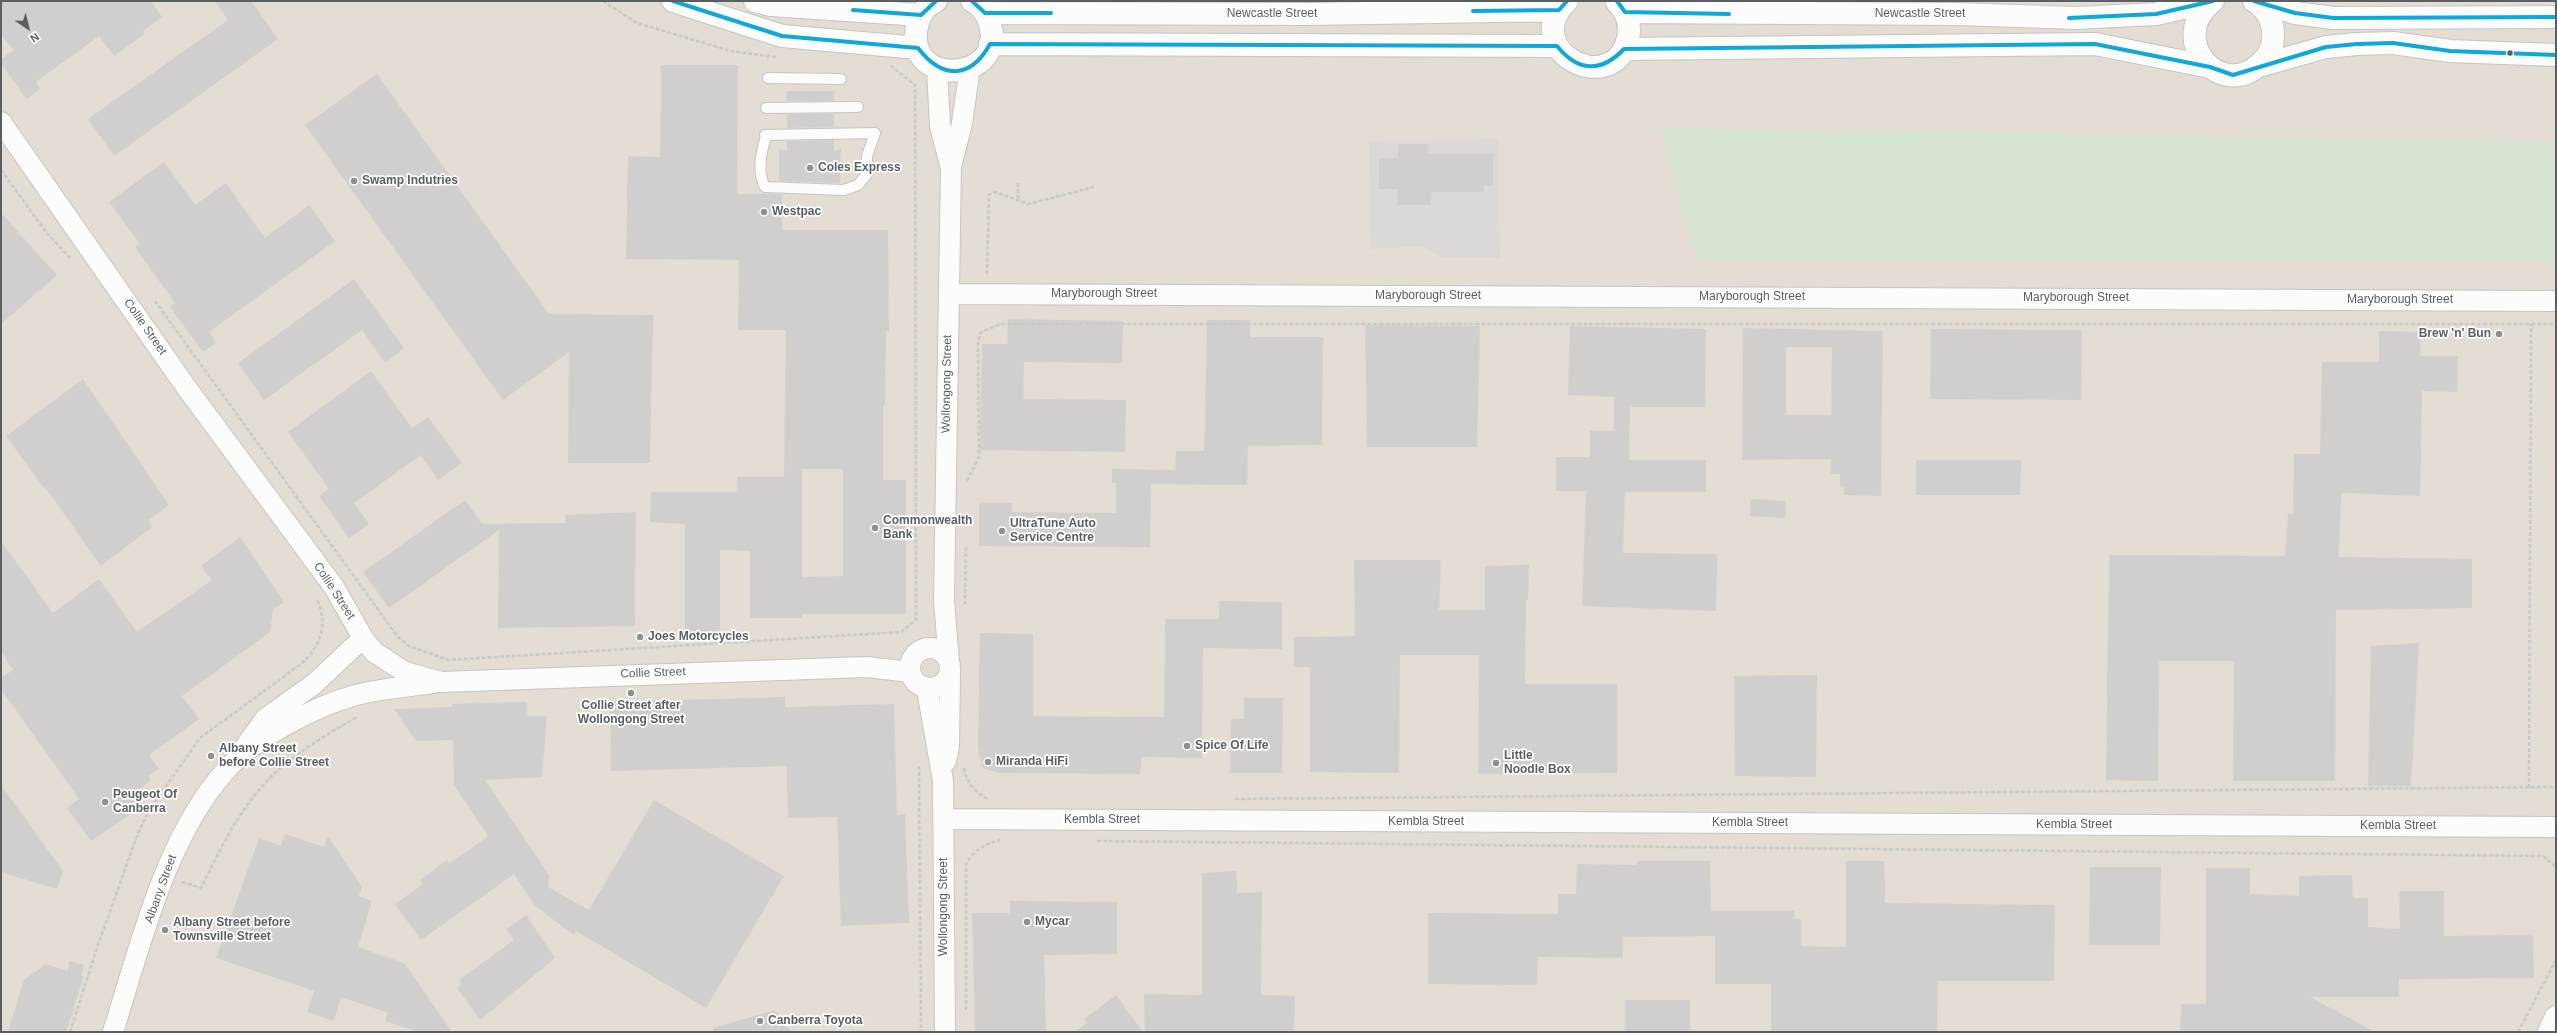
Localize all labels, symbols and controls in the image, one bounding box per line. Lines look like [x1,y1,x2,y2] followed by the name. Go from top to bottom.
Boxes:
[1227,7,1317,21] street label: Newcastle Street
[1875,7,1965,21] street label: Newcastle Street
[8,8,48,48] north arrow
[28,31,42,45] text: N
[2505,48,2515,58] unlabelled marker
[818,161,901,175] place label: Coles Express
[805,163,815,173] marker: Coles Express
[362,174,458,188] place label: Swamp Indutries
[349,176,359,186] marker: Swamp Indutries
[772,205,821,219] place label: Westpac
[759,207,769,217] marker: Westpac
[1051,287,1157,301] street label: Maryborough Street
[1375,289,1481,303] street label: Maryborough Street
[1699,290,1805,304] street label: Maryborough Street
[2023,291,2129,305] street label: Maryborough Street
[2347,293,2453,307] street label: Maryborough Street
[120,296,170,358] street label: Collie Street
[2419,327,2491,341] place label: Brew 'n' Bun
[2494,329,2504,339] marker: Brew 'n' Bun
[939,335,955,433] street label: Wollongong Street
[883,514,972,542] place label: Commonwealth Bank
[1010,517,1096,545] place label: UltraTune Auto Service Centre
[870,523,880,533] marker: Commonwealth Bank
[997,526,1007,536] marker: UltraTune Auto Service Centre
[310,560,358,622] street label: Collie Street
[648,630,749,644] place label: Joes Motorcycles
[635,632,645,642] marker: Joes Motorcycles
[620,665,686,681] street label: Collie Street
[626,688,636,698] marker: Collie Street after Wollongong Street
[578,699,684,727] place label: Collie Street after Wollongong Street
[1195,739,1268,753] place label: Spice Of Life
[1182,741,1192,751] marker: Spice Of Life
[219,742,329,770] place label: Albany Street before Collie Street
[1504,749,1571,777] place label: Little Noodle Box
[206,751,216,761] marker: Albany Street before Collie Street
[996,755,1068,769] place label: Miranda HiFi
[983,757,993,767] marker: Miranda HiFi
[1491,758,1501,768] marker: Little Noodle Box
[113,788,177,816] place label: Peugeot Of Canberra
[100,797,110,807] marker: Peugeot Of Canberra
[1064,813,1140,827] street label: Kembla Street
[1388,815,1464,829] street label: Kembla Street
[1712,816,1788,830] street label: Kembla Street
[2036,818,2112,832] street label: Kembla Street
[2360,819,2436,833] street label: Kembla Street
[142,853,180,925] street label: Albany Street
[937,858,951,956] street label: Wollongong Street
[1035,915,1070,929] place label: Mycar
[173,916,290,944] place label: Albany Street before Townsville Street
[1022,917,1032,927] marker: Mycar
[160,925,170,935] marker: Albany Street before Townsville Street
[768,1014,862,1028] place label: Canberra Toyota
[755,1016,765,1026] marker: Canberra Toyota

